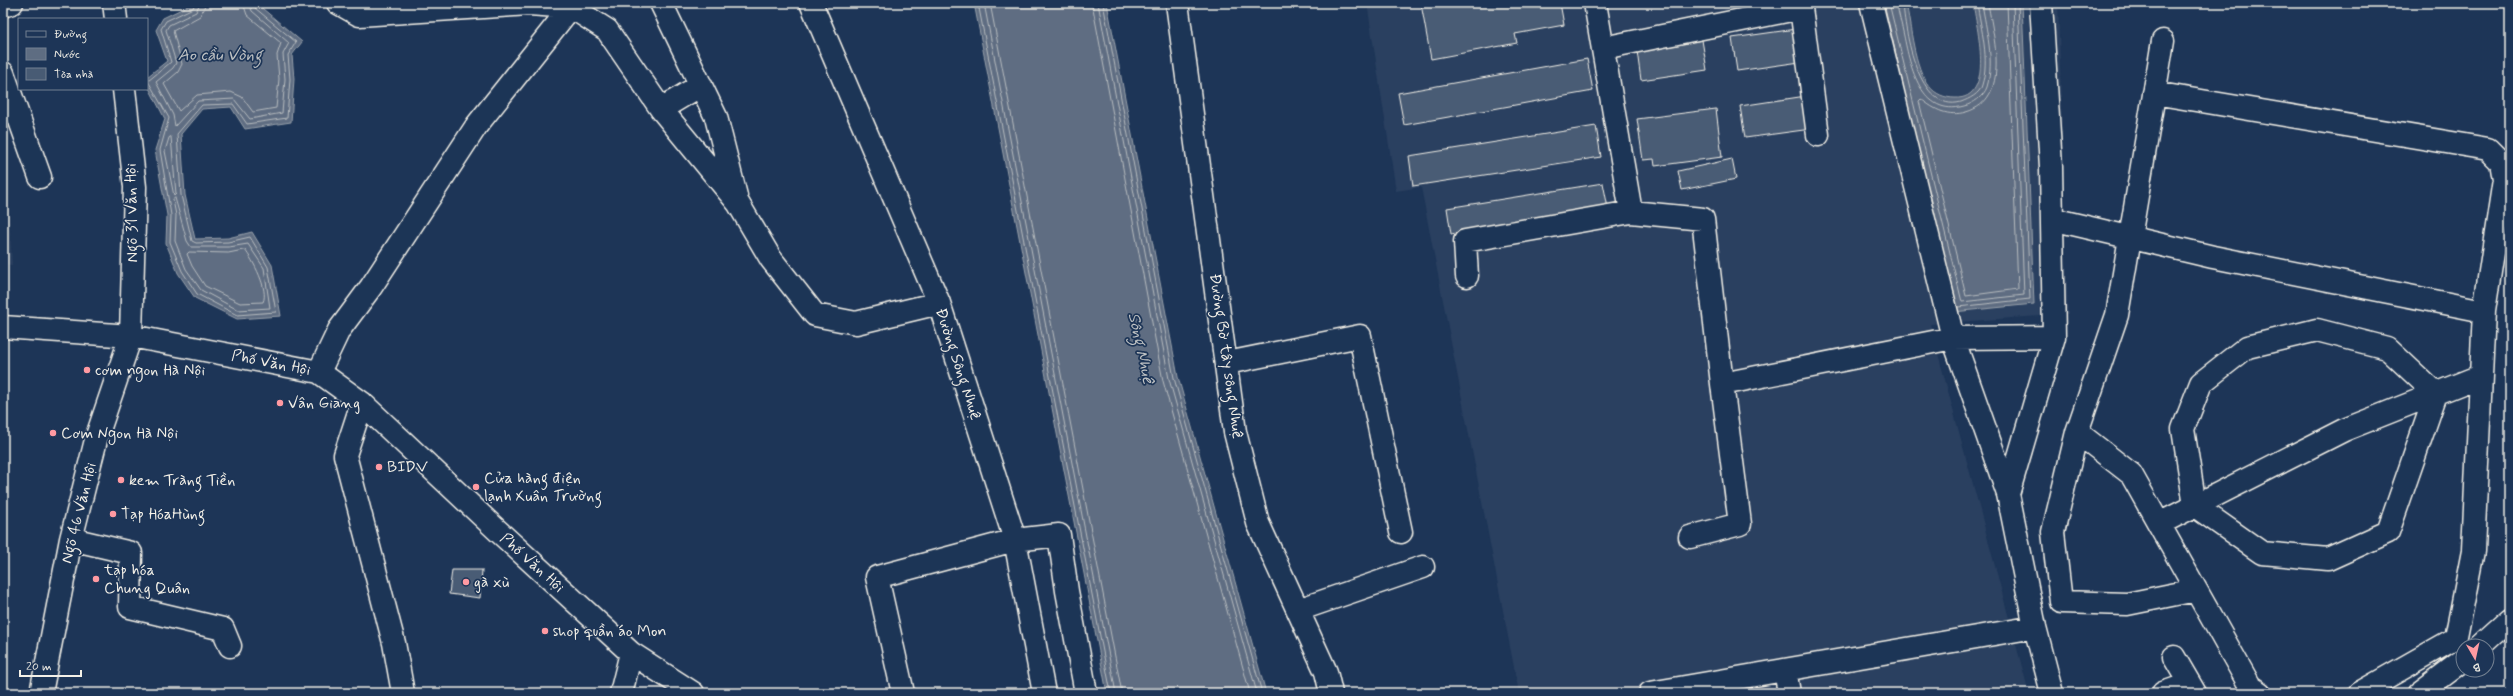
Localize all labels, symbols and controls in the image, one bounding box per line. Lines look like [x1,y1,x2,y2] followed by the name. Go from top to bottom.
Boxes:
[18,18,148,90] legend
[54,27,87,44] text: Đường
[178,44,264,68] water label: Ao cầu Vòng
[54,47,80,63] text: Nước
[54,67,94,83] text: Tòa nhà
[121,163,144,263] street label: Ngõ 31 Văn Hội
[1203,272,1248,440] street label: Đường Bờ tây sông Nhuệ
[929,305,986,423] street label: Đường Sông Nhuệ
[1121,310,1160,388] water label: Sông Nhuệ
[230,345,313,381] street label: Phố Văn Hội
[95,360,206,382] place label: cơm ngon Hà Nội
[82,365,92,375] marker: cơm ngon Hà Nội
[288,393,360,414] place label: Vân Giang
[275,398,285,408] marker: Vân Giang
[61,423,178,445] place label: Cơm Ngon Hà Nội
[48,428,58,438] marker: Cơm Ngon Hà Nội
[387,457,428,478] place label: BIDV
[56,460,103,566] street label: Ngõ 46 Văn Hội
[374,462,384,472] marker: BIDV
[484,468,602,508] place label: Cửa hàng điện lạnh Xuân Trường
[129,470,235,492] place label: kem Tràng Tiền
[116,475,126,485] marker: kem Tràng Tiền
[471,482,481,492] marker: Cửa hàng điện lạnh Xuân Trường
[121,504,205,526] place label: Tạp HóaHùng
[108,509,118,519] marker: Tạp HóaHùng
[495,528,569,598] street label: Phố Văn Hội
[103,560,190,599] place label: tạp hóa Chung Quân
[474,572,509,593] place label: gà xù
[91,574,101,584] marker: tạp hóa Chung Quân
[461,577,471,587] marker: gà xù
[553,621,666,642] place label: shop quần áo Mon
[540,626,550,636] marker: shop quần áo Mon
[2455,638,2495,678] north arrow
[20,652,81,678] scale bar
[26,659,52,675] text: 20 m
[2472,659,2481,674] text: B

